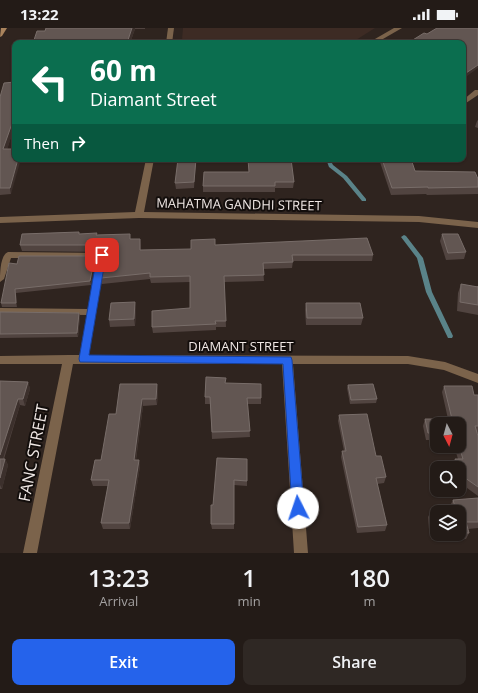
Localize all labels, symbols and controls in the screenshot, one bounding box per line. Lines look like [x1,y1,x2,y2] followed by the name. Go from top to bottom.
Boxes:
[20,4,59,24] text: 13:22
[90,51,157,89] text: 60 m
[24,56,76,108] icon: left
[90,87,217,111] text: Diamant Street
[67,132,89,154] icon: right
[24,133,59,153] text: Then
[156,194,323,214] street label: MAHATMA GANDHI STREET
[85,238,119,272] pin
[91,244,113,266] icon: arrive
[188,337,295,355] street label: DIAMANT STREET
[13,402,53,504] street label: FANC STREET
[430,417,466,453] north arrow
[430,417,466,541] map controls
[430,461,466,497] button: search
[277,487,319,529] position arrow
[430,505,466,541] button: layers
[88,561,149,594] text: 13:23
[242,561,256,594] text: 1
[349,561,390,594] text: 180
[99,592,138,610] text: Arrival
[238,592,261,610] text: min
[363,592,375,610] text: m
[12,639,235,685] button: Exit
[243,639,466,685] button: Share

